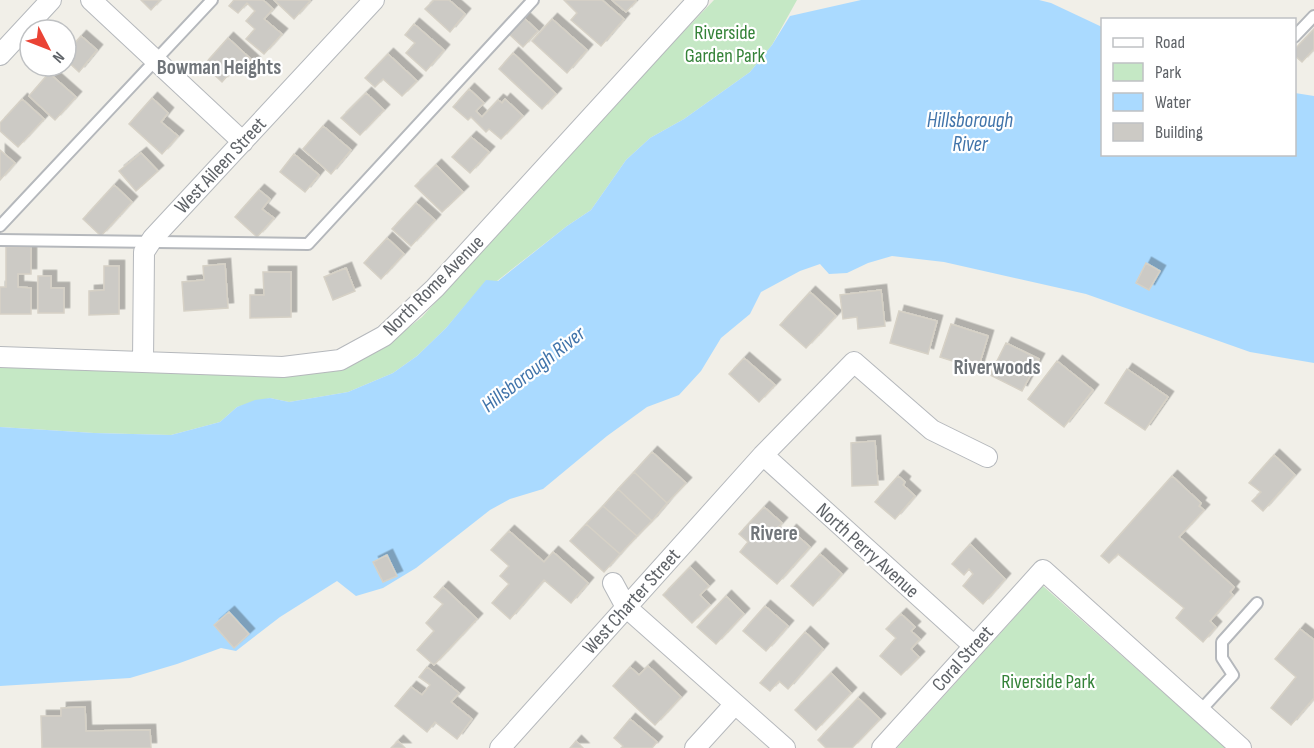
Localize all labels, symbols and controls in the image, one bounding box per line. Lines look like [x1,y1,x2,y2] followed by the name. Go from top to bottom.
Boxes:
[18,18,78,78] north arrow
[1101,18,1296,156] legend
[685,21,766,68] park label: Riverside Garden Park
[1155,32,1185,53] text: Road
[48,48,68,67] text: N
[157,55,281,80] district label: Bowman Heights
[1155,62,1181,83] text: Park
[1155,92,1191,113] text: Water
[927,108,1013,157] water label: Hillsborough River
[170,112,272,219] street label: West Aileen Street
[1155,122,1203,143] text: Building
[378,230,489,341] street label: North Rome Avenue
[476,320,591,418] water label: Hillsborough River
[953,355,1041,380] district label: Riverwoods
[811,498,924,603] street label: North Perry Avenue
[750,521,798,546] district label: Rivere
[578,544,686,660] street label: West Charter Street
[927,621,998,696] street label: Coral Street
[1001,670,1095,694] park label: Riverside Park

